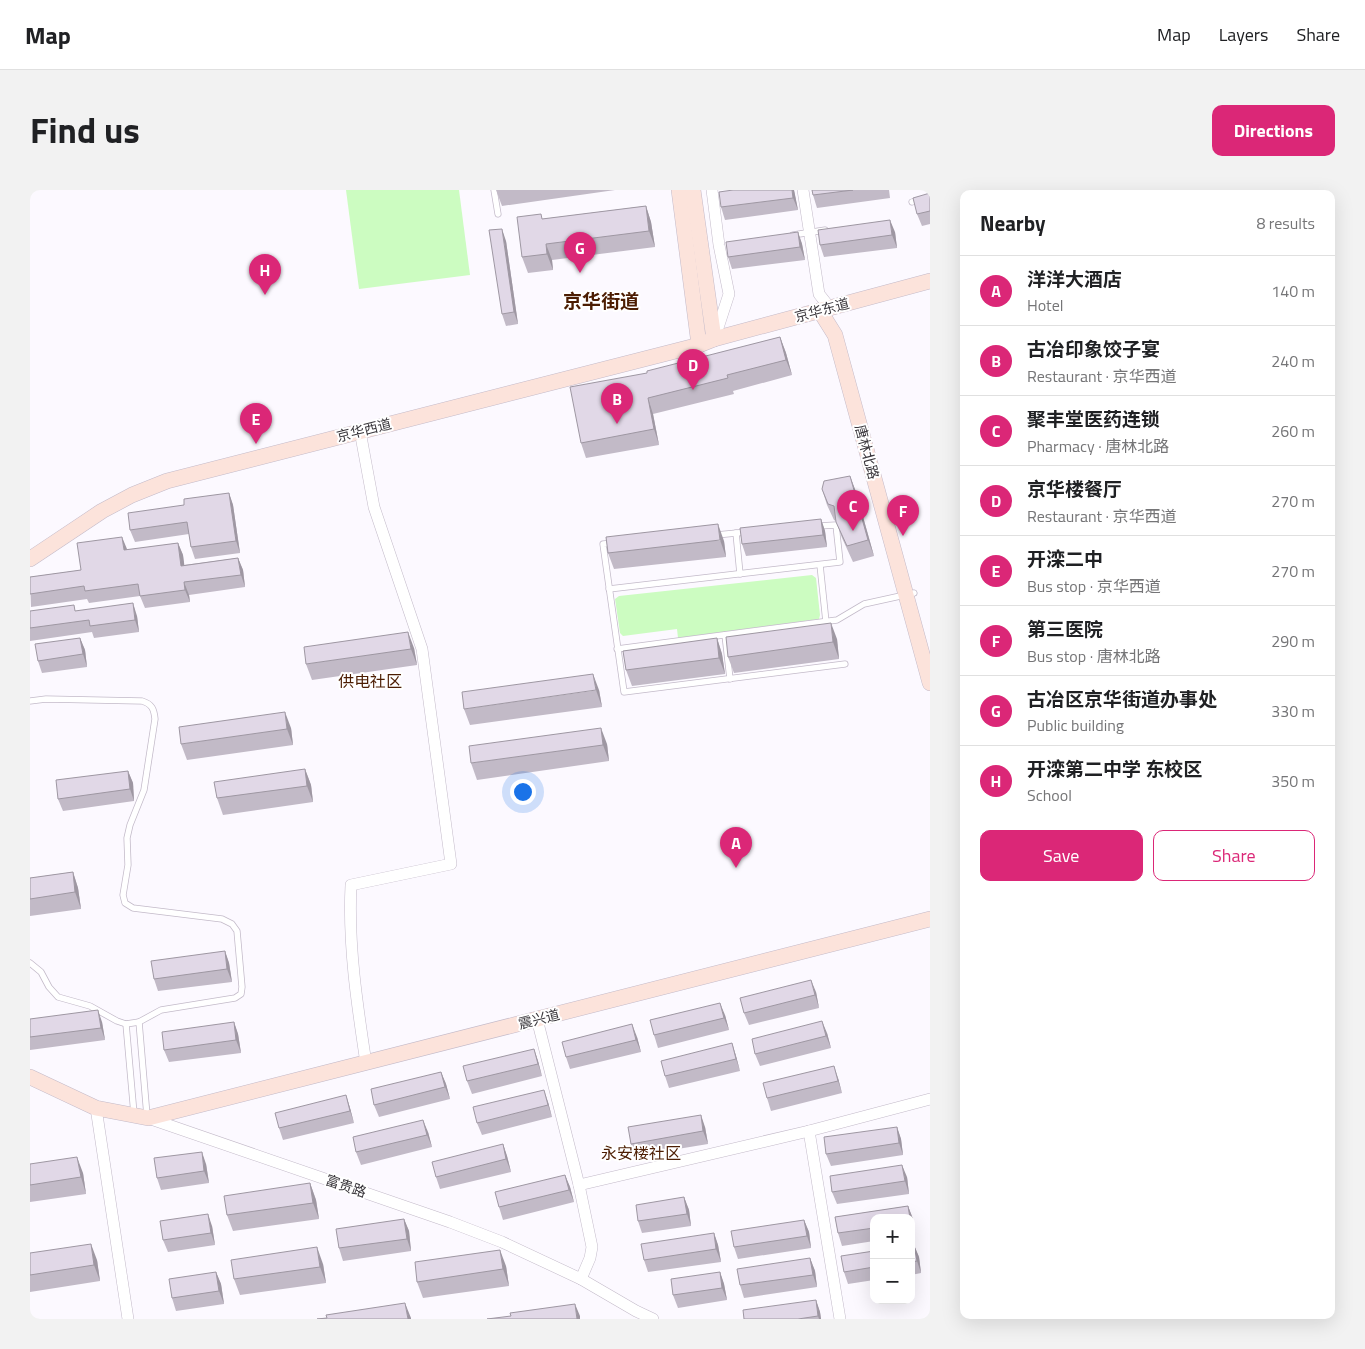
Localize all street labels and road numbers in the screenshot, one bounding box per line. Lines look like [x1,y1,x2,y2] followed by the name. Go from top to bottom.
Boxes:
[792,292,852,327] street label: 京华东道
[334,413,394,446] street label: 京华西道
[850,422,885,482] street label: 唐林北路
[516,1003,562,1034] street label: 震兴道
[323,1169,369,1202] street label: 富贵路

